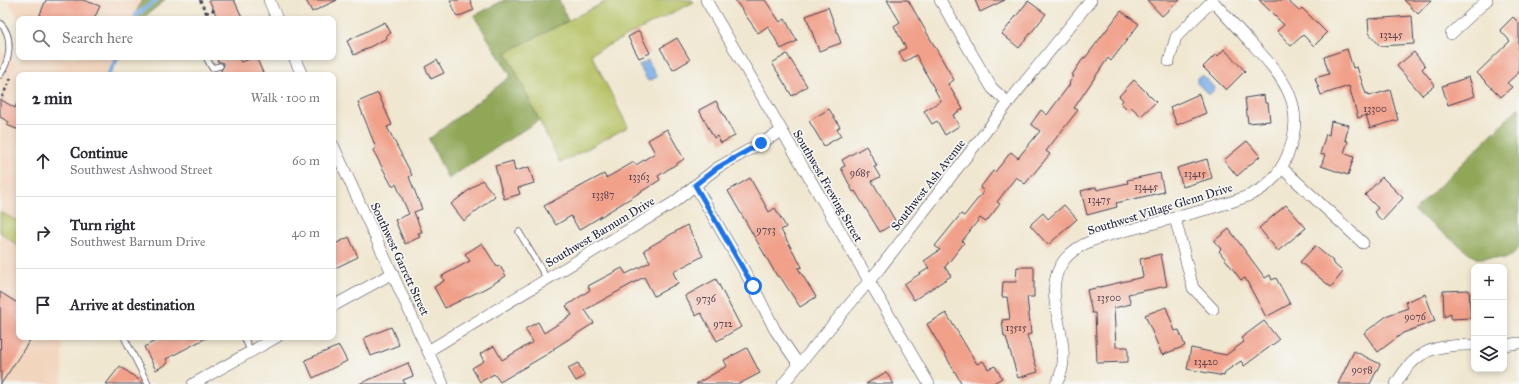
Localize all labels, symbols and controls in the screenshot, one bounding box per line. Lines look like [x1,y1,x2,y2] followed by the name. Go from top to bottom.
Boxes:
[16,16,336,60] search box
[30,27,52,49] icon: search
[62,29,133,47] text: Search here
[1379,29,1403,41] house number: 13245
[32,88,72,109] text: 2 min
[251,90,320,106] text: Walk · 100 m
[1363,103,1387,115] house number: 13300
[789,128,866,246] street label: Southwest Frewing Street
[752,134,770,152] route end
[888,137,968,233] street label: Southwest Ash Avenue
[70,144,128,162] text: Continue
[32,150,54,172] icon: ahead
[292,153,320,169] text: 60 m
[70,162,213,178] text: Southwest Ashwood Street
[850,167,871,179] house number: 9685
[1184,168,1206,180] house number: 13415
[628,171,650,183] house number: 13363
[1086,180,1234,239] street label: Southwest Village Glenn Drive
[1134,181,1158,193] house number: 13445
[592,189,614,201] house number: 13387
[543,194,657,270] street label: Southwest Barnum Drive
[1087,194,1111,206] house number: 13475
[368,200,433,318] street label: Southwest Garrett Street
[70,216,135,234] text: Turn right
[32,222,54,244] icon: right
[756,224,776,236] house number: 9753
[291,225,320,241] text: 40 m
[70,234,205,250] text: Southwest Barnum Drive
[1471,264,1507,372] map controls
[1471,264,1507,300] button: +
[744,277,762,295] route start
[1097,292,1121,304] house number: 13500
[696,293,717,305] house number: 9736
[32,294,54,316] icon: arrive
[70,296,195,314] text: Arrive at destination
[1471,300,1507,336] button: −
[1404,311,1427,323] house number: 9076
[713,318,733,330] house number: 9712
[1005,322,1027,334] house number: 13515
[1471,336,1507,372] button: layers
[1194,356,1218,368] house number: 13420
[1351,364,1373,376] house number: 9058

